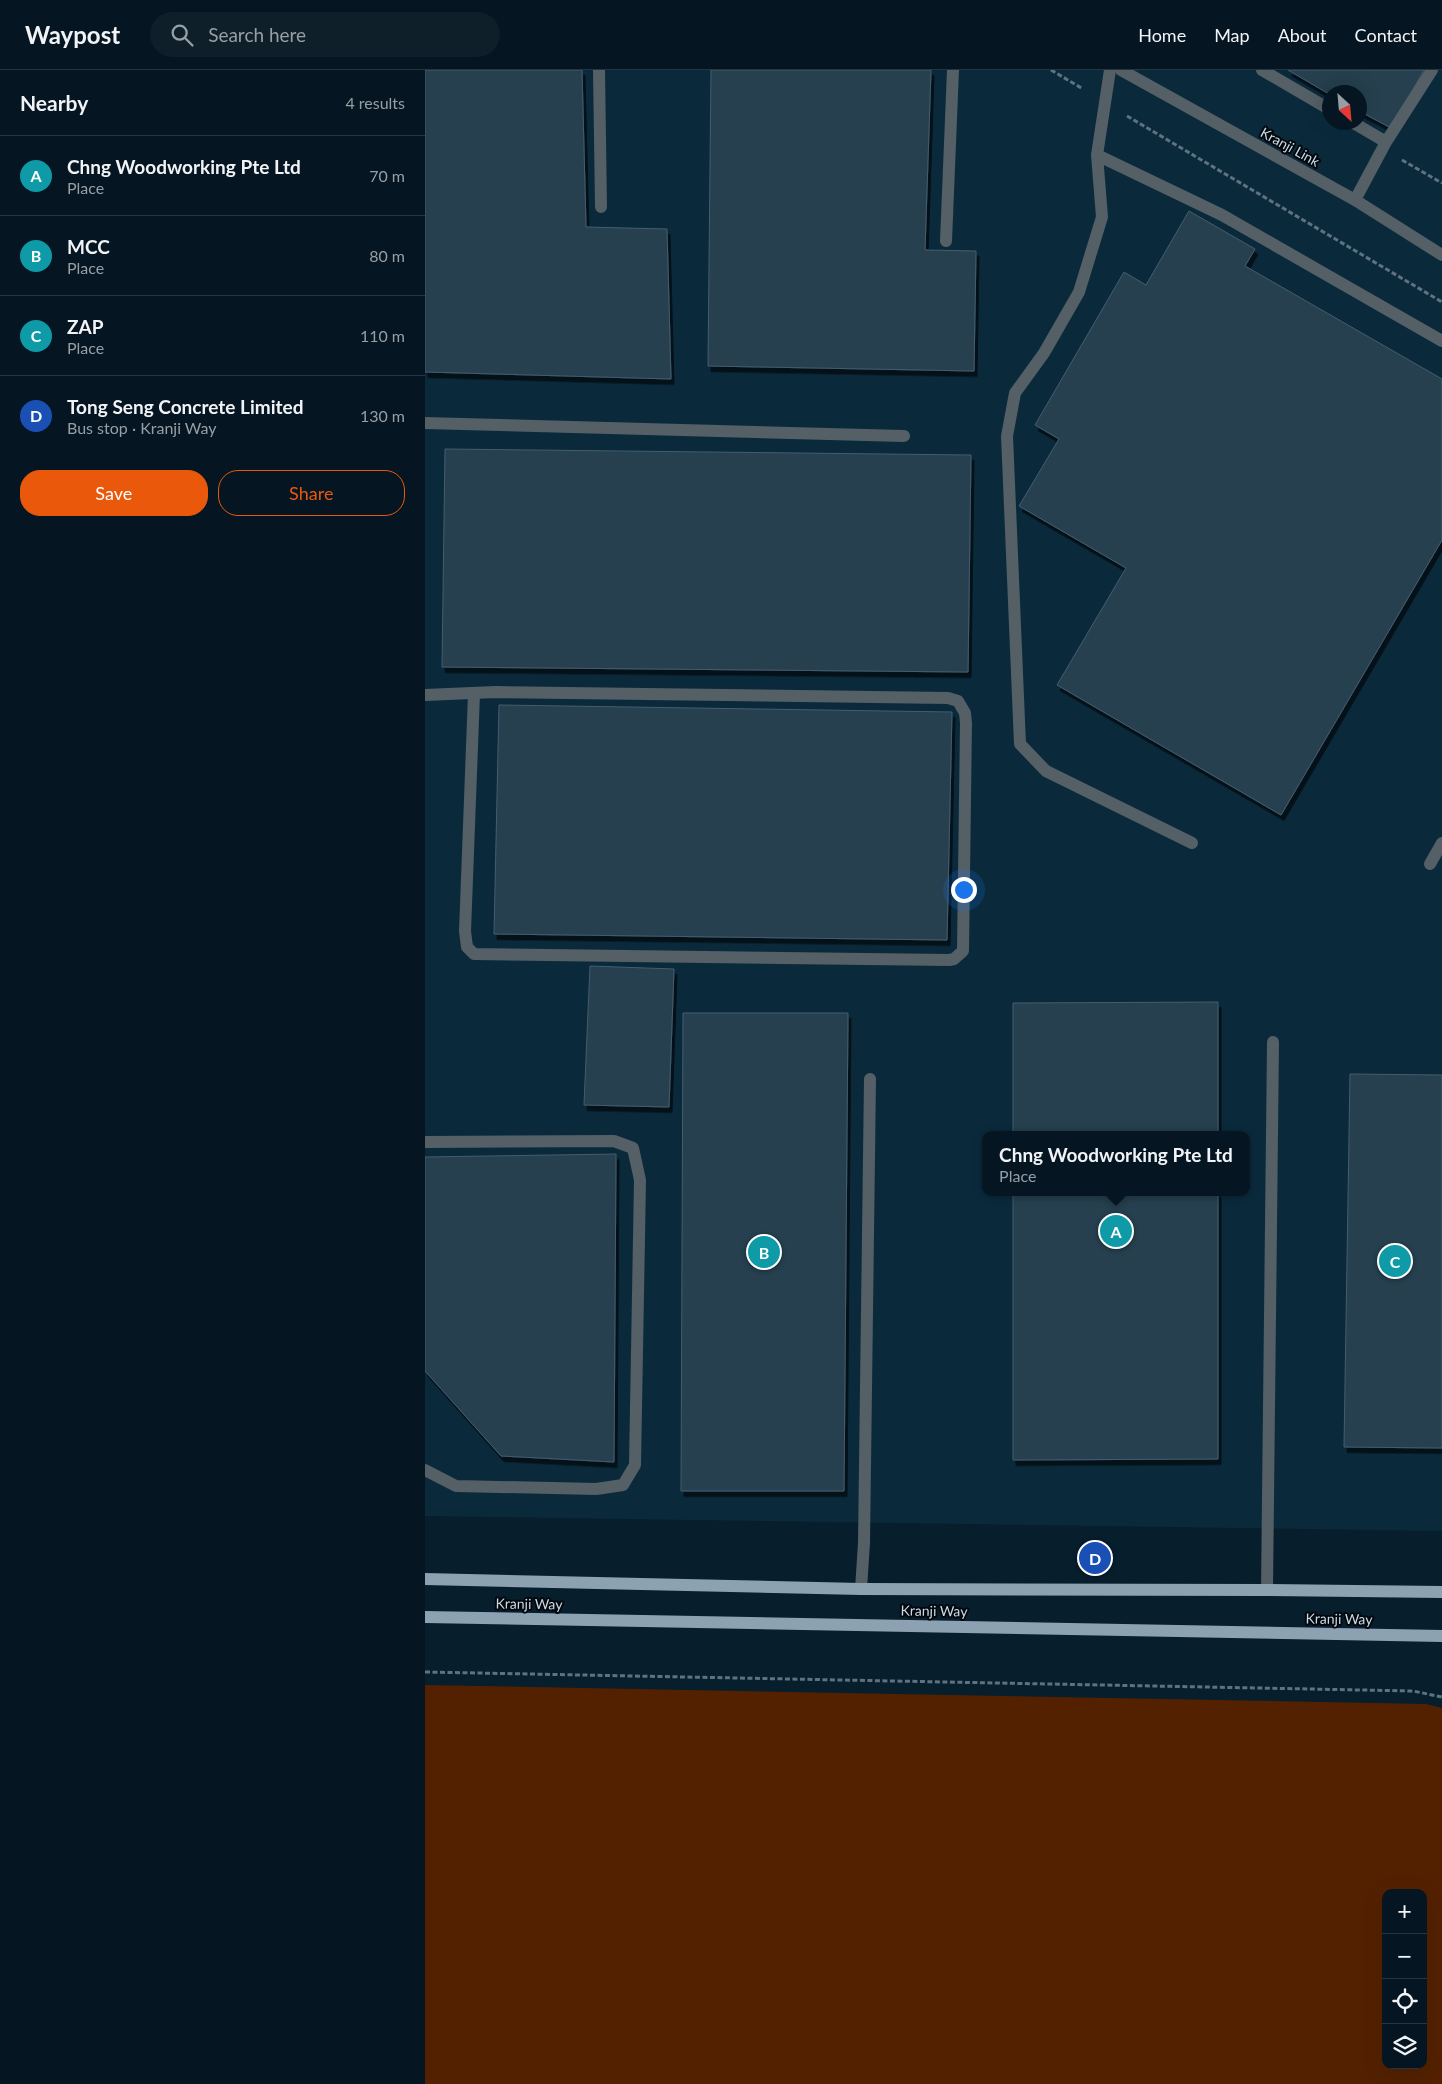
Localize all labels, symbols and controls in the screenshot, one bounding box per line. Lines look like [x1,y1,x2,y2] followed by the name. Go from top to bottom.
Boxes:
[150,12,500,57] search box
[25,20,120,49] text: Waypost
[168,21,196,49] icon: search
[208,23,306,46] text: Search here
[1138,24,1186,46] text: Home
[1214,24,1250,46] text: Map
[1278,24,1327,46] text: About
[1355,24,1417,46] text: Contact
[1322,85,1367,130] north arrow
[20,90,88,115] text: Nearby
[345,93,405,112] text: 4 results
[1258,123,1323,170] street label: Kranji Link
[67,155,301,178] text: Chng Woodworking Pte Ltd
[30,166,42,185] text: A
[369,166,405,185] text: 70 m
[67,178,104,197] text: Place
[67,235,110,258] text: MCC
[31,246,41,265] text: B
[369,246,405,265] text: 80 m
[67,258,104,277] text: Place
[67,315,103,338] text: ZAP
[31,326,41,345] text: C
[360,326,405,345] text: 110 m
[67,338,104,357] text: Place
[67,395,303,418] text: Tong Seng Concrete Limited
[30,406,42,425] text: D
[360,406,405,425] text: 130 m
[67,418,217,437] text: Bus stop · Kranji Way
[20,470,208,516] button: Save
[218,470,405,516] button: Share
[951,877,977,903] your location
[982,1131,1250,1196] popup
[999,1143,1233,1166] text: Chng Woodworking Pte Ltd
[999,1166,1036,1185] text: Place
[1100,1212,1132,1250] pin: A
[748,1233,780,1271] pin: B
[1379,1242,1411,1280] pin: C
[1079,1539,1111,1577] pin: D
[495,1594,563,1613] street label: Kranji Way
[900,1601,968,1620] street label: Kranji Way
[1305,1609,1373,1628] street label: Kranji Way
[1382,1889,1427,2069] map controls
[1382,1889,1427,1934] button: +
[1382,1934,1427,1979] button: −
[1382,1979,1427,2024] button: locate
[1382,2024,1427,2069] button: layers

